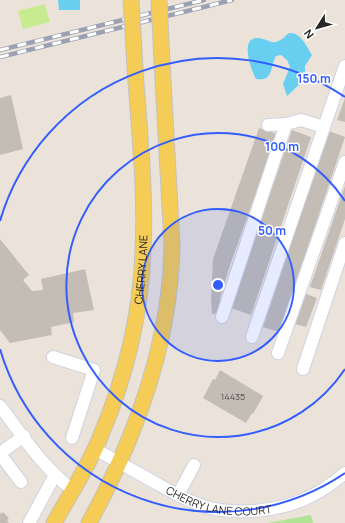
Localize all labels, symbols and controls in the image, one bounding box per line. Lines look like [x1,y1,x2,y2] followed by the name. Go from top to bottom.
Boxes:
[297,8,337,48] north arrow
[300,27,317,42] text: N
[297,70,331,87] text: 150 m
[265,138,299,155] text: 100 m
[258,222,286,239] text: 50 m
[130,235,151,305] street label: CHERRY LANE
[211,278,225,292] centre of rings
[221,390,245,403] house number: 14435
[163,482,273,518] street label: CHERRY LANE COURT

